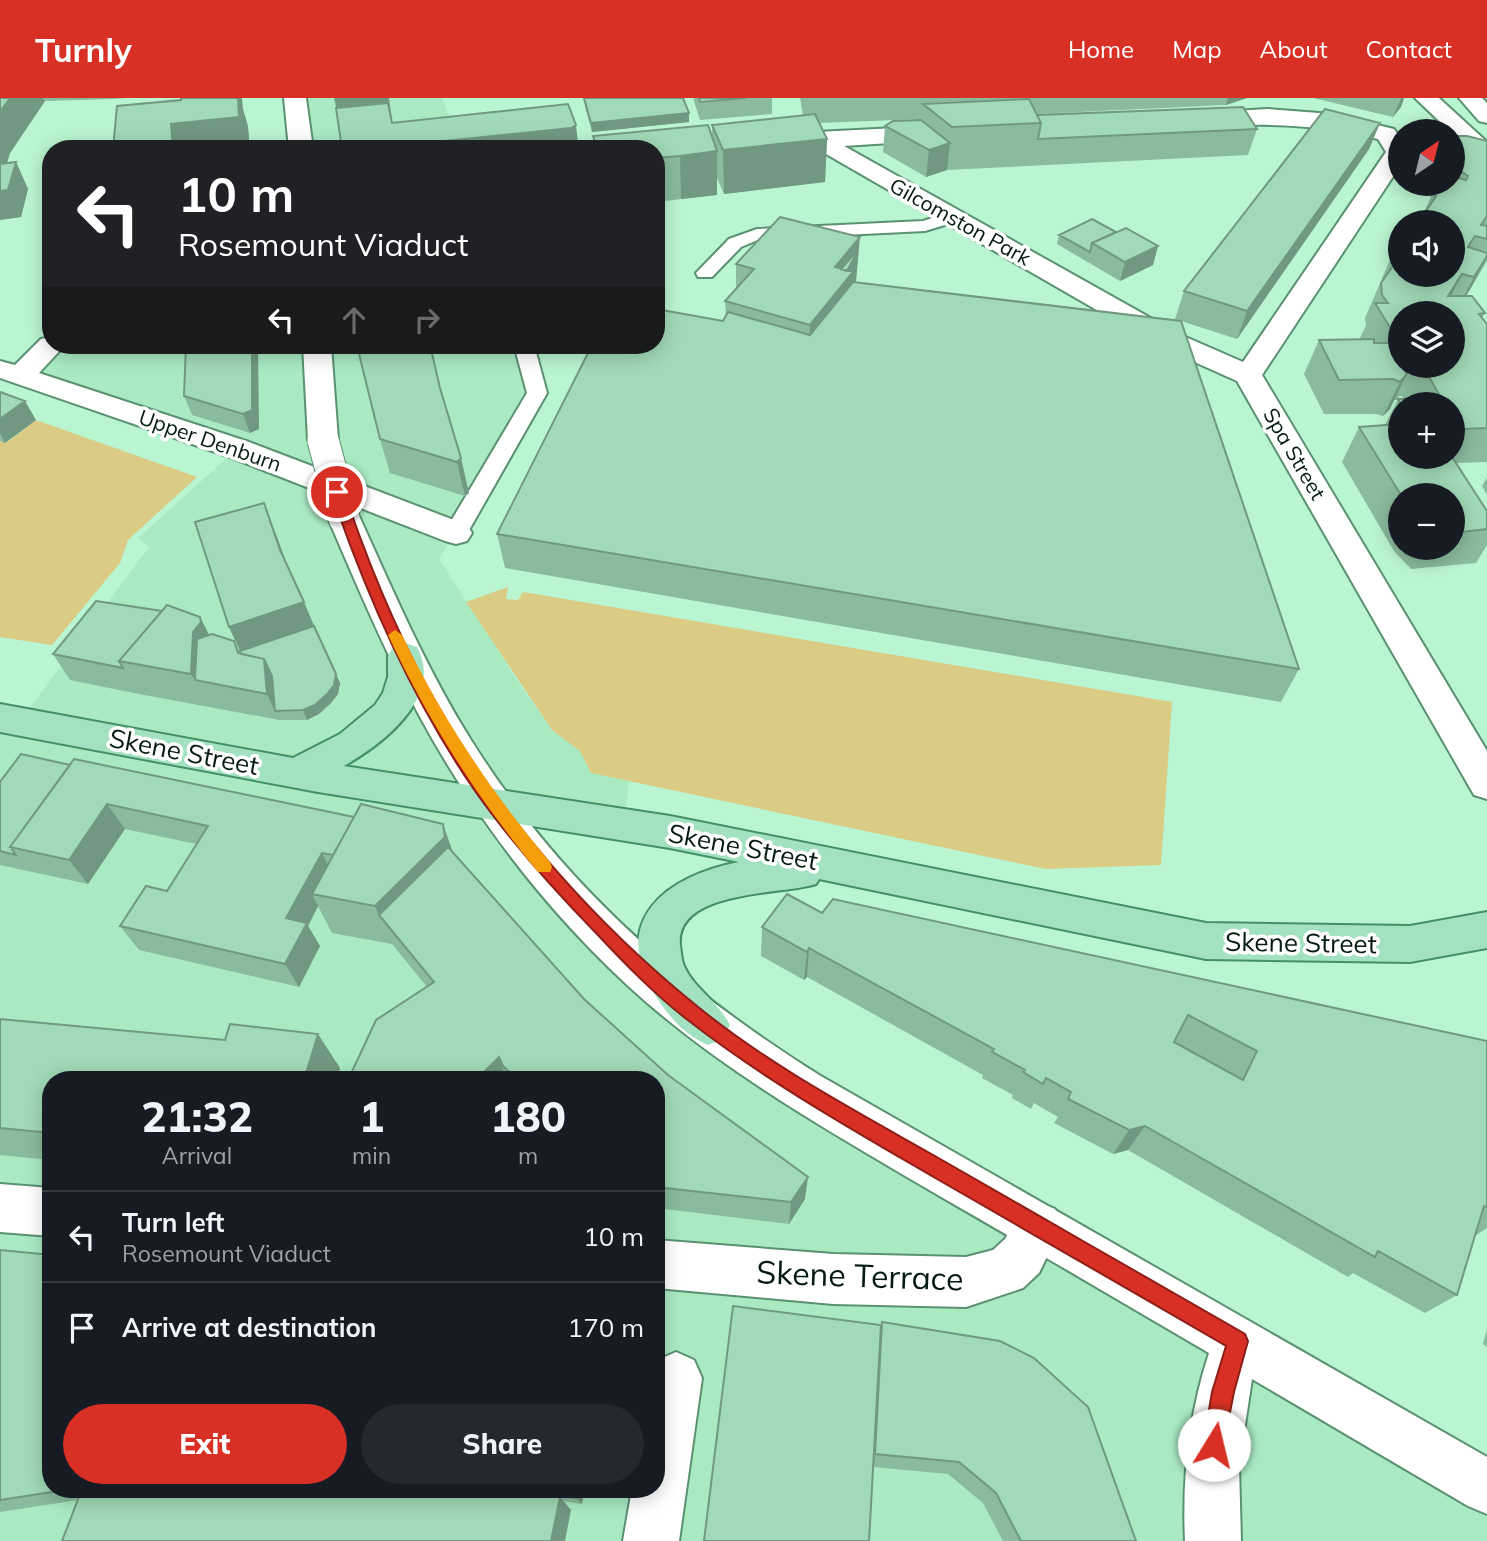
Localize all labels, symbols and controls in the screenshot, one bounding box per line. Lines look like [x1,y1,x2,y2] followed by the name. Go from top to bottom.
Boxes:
[35,29,132,70] text: Turnly
[1068,34,1134,64] text: Home
[1172,34,1222,64] text: Map
[1260,34,1328,64] text: About
[1366,34,1452,64] text: Contact
[1388,119,1465,196] north arrow
[1388,119,1465,560] map controls
[178,163,294,224] text: 10 m
[63,168,154,259] icon: left
[885,172,1036,271] street label: Gilcomston Park
[1388,210,1465,287] button: sound
[178,224,468,264] text: Rosemount Viaduct
[262,301,300,339] icon: left
[335,301,373,339] icon: ahead
[408,301,446,339] icon: right
[1388,301,1465,378] button: layers
[1388,392,1465,469] button: +
[136,403,285,477] street label: Upper Denburn
[1258,403,1332,504] street label: Spa Street
[307,462,367,522] pin
[318,473,356,511] icon: arrive
[1388,483,1465,560] button: −
[107,721,262,782] street label: Skene Street
[666,816,821,877] street label: Skene Street
[1225,925,1377,960] street label: Skene Street
[141,1090,253,1143] text: 21:32
[359,1090,384,1143] text: 1
[490,1090,566,1143] text: 180
[162,1141,232,1170] text: Arrival
[352,1141,391,1170] text: min
[518,1141,538,1170] text: m
[122,1206,224,1239] text: Turn left
[63,1218,101,1256] icon: left
[583,1220,644,1253] text: 10 m
[122,1239,331,1268] text: Rosemount Viaduct
[756,1251,964,1299] street label: Skene Terrace
[63,1309,101,1347] icon: arrive
[122,1311,377,1344] text: Arrive at destination
[568,1311,644,1344] text: 170 m
[63,1404,347,1484] button: Exit
[361,1404,644,1484] button: Share
[1177,1408,1251,1482] position arrow

